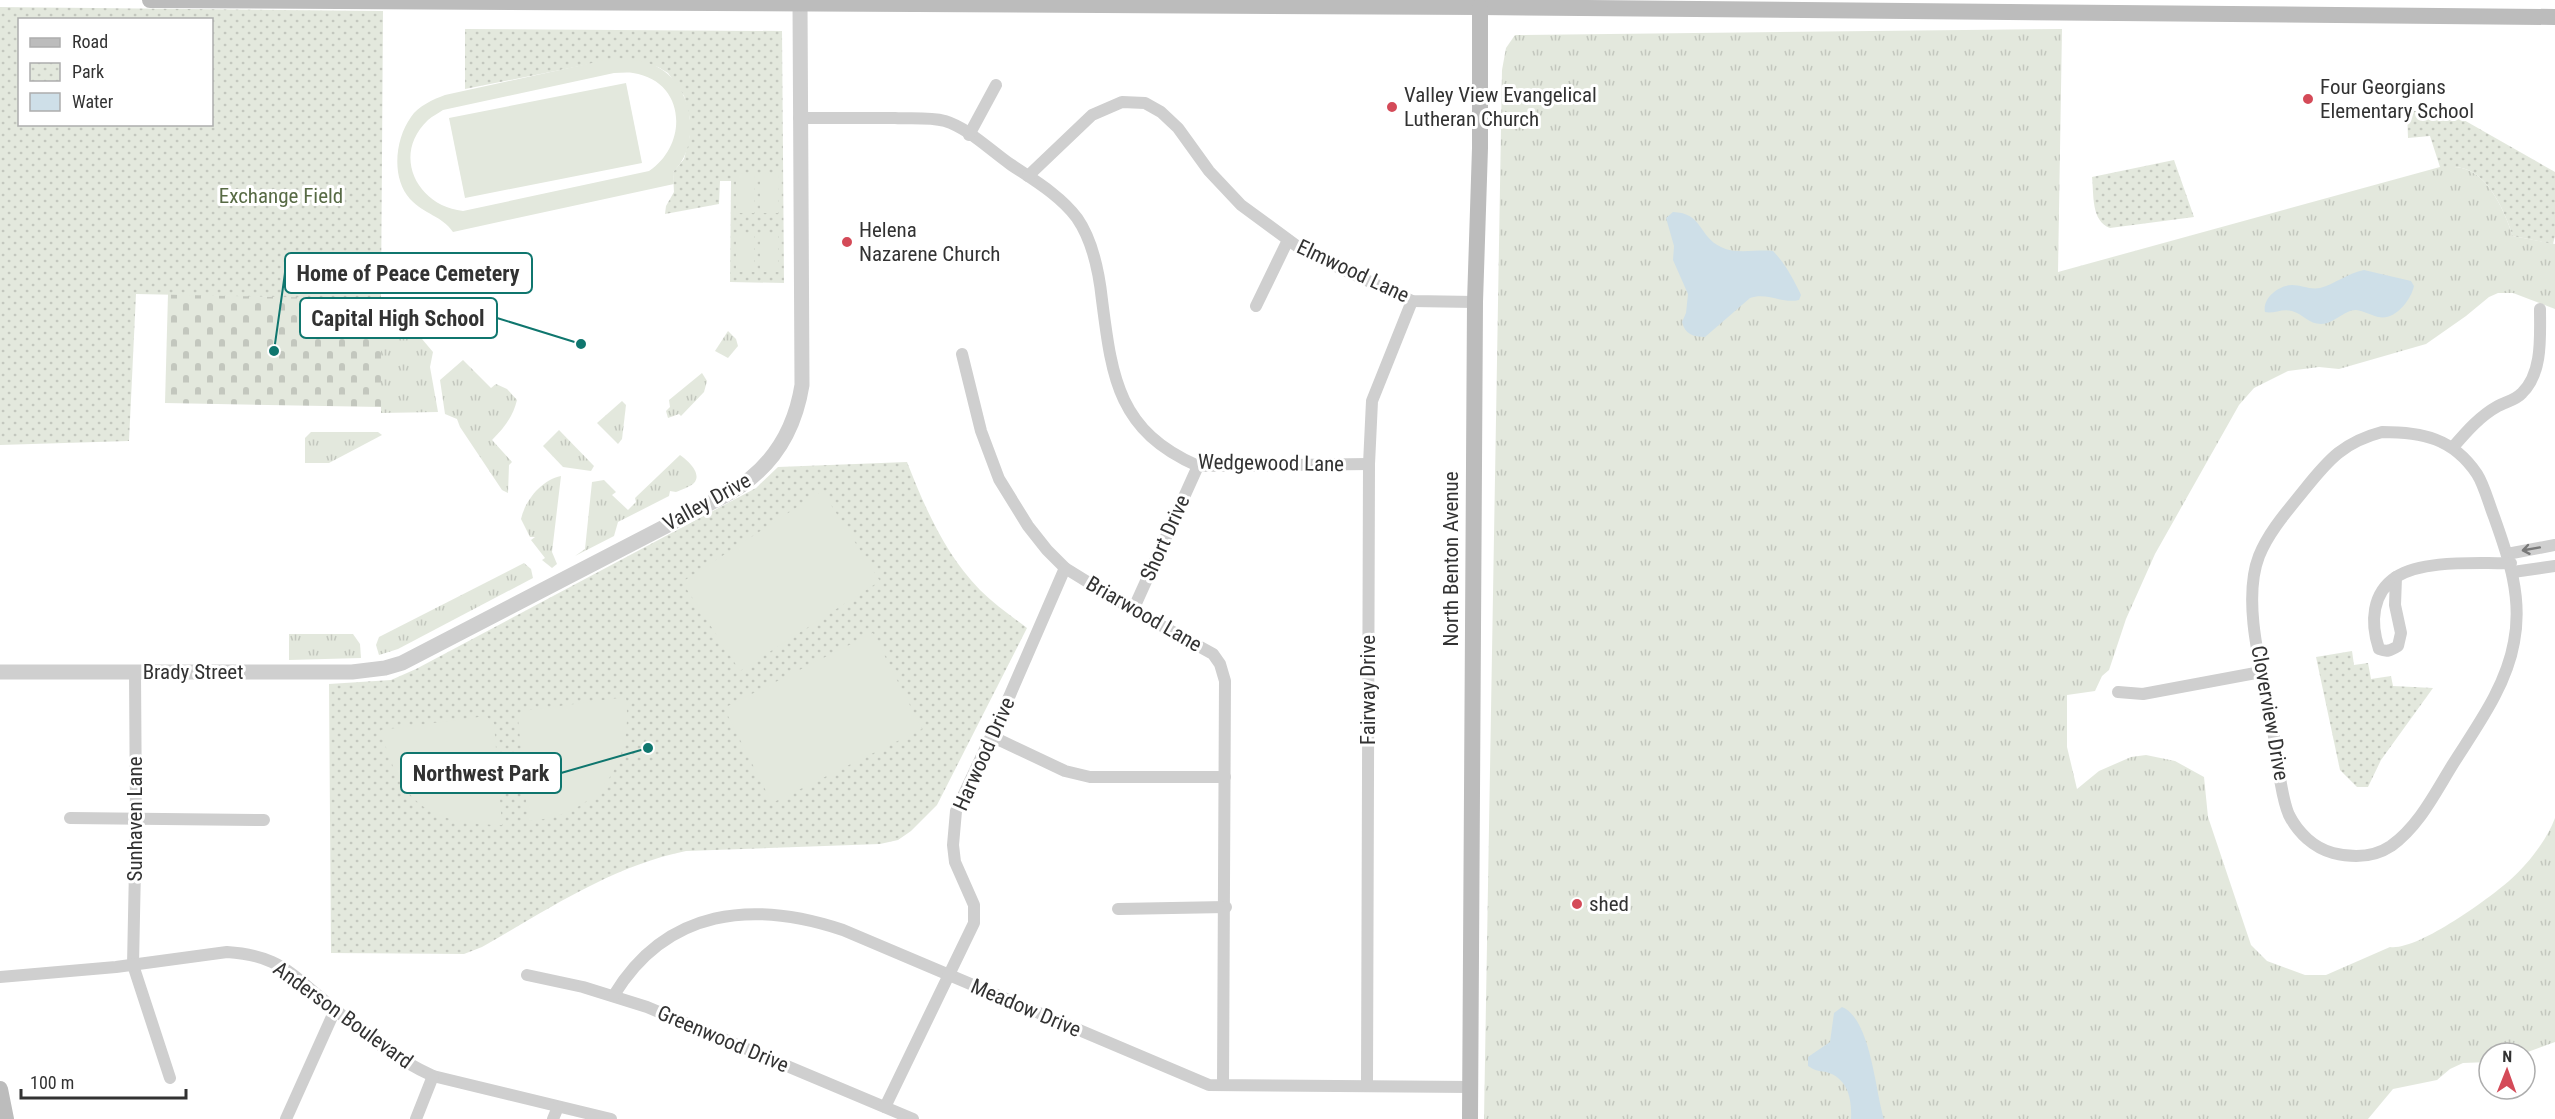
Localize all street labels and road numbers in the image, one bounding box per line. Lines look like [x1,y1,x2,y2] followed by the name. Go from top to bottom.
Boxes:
[1293,235,1413,308] street label: Elmwood Lane
[1198,450,1344,476] street label: Wedgewood Lane
[659,468,755,536] street label: Valley Drive
[1439,471,1463,647] street label: North Benton Avenue
[1135,491,1195,585] street label: Short Drive
[1082,571,1206,657] street label: Briarwood Lane
[1356,635,1380,745] street label: Fairway Drive
[2246,644,2294,782] street label: Cloverview Drive
[143,660,243,684] street label: Brady Street
[948,693,1020,814] street label: Harwood Drive
[123,756,147,882] street label: Sunhaven Lane
[269,956,417,1074] street label: Anderson Boulevard
[967,974,1085,1042] street label: Meadow Drive
[654,1001,792,1078] street label: Greenwood Drive

